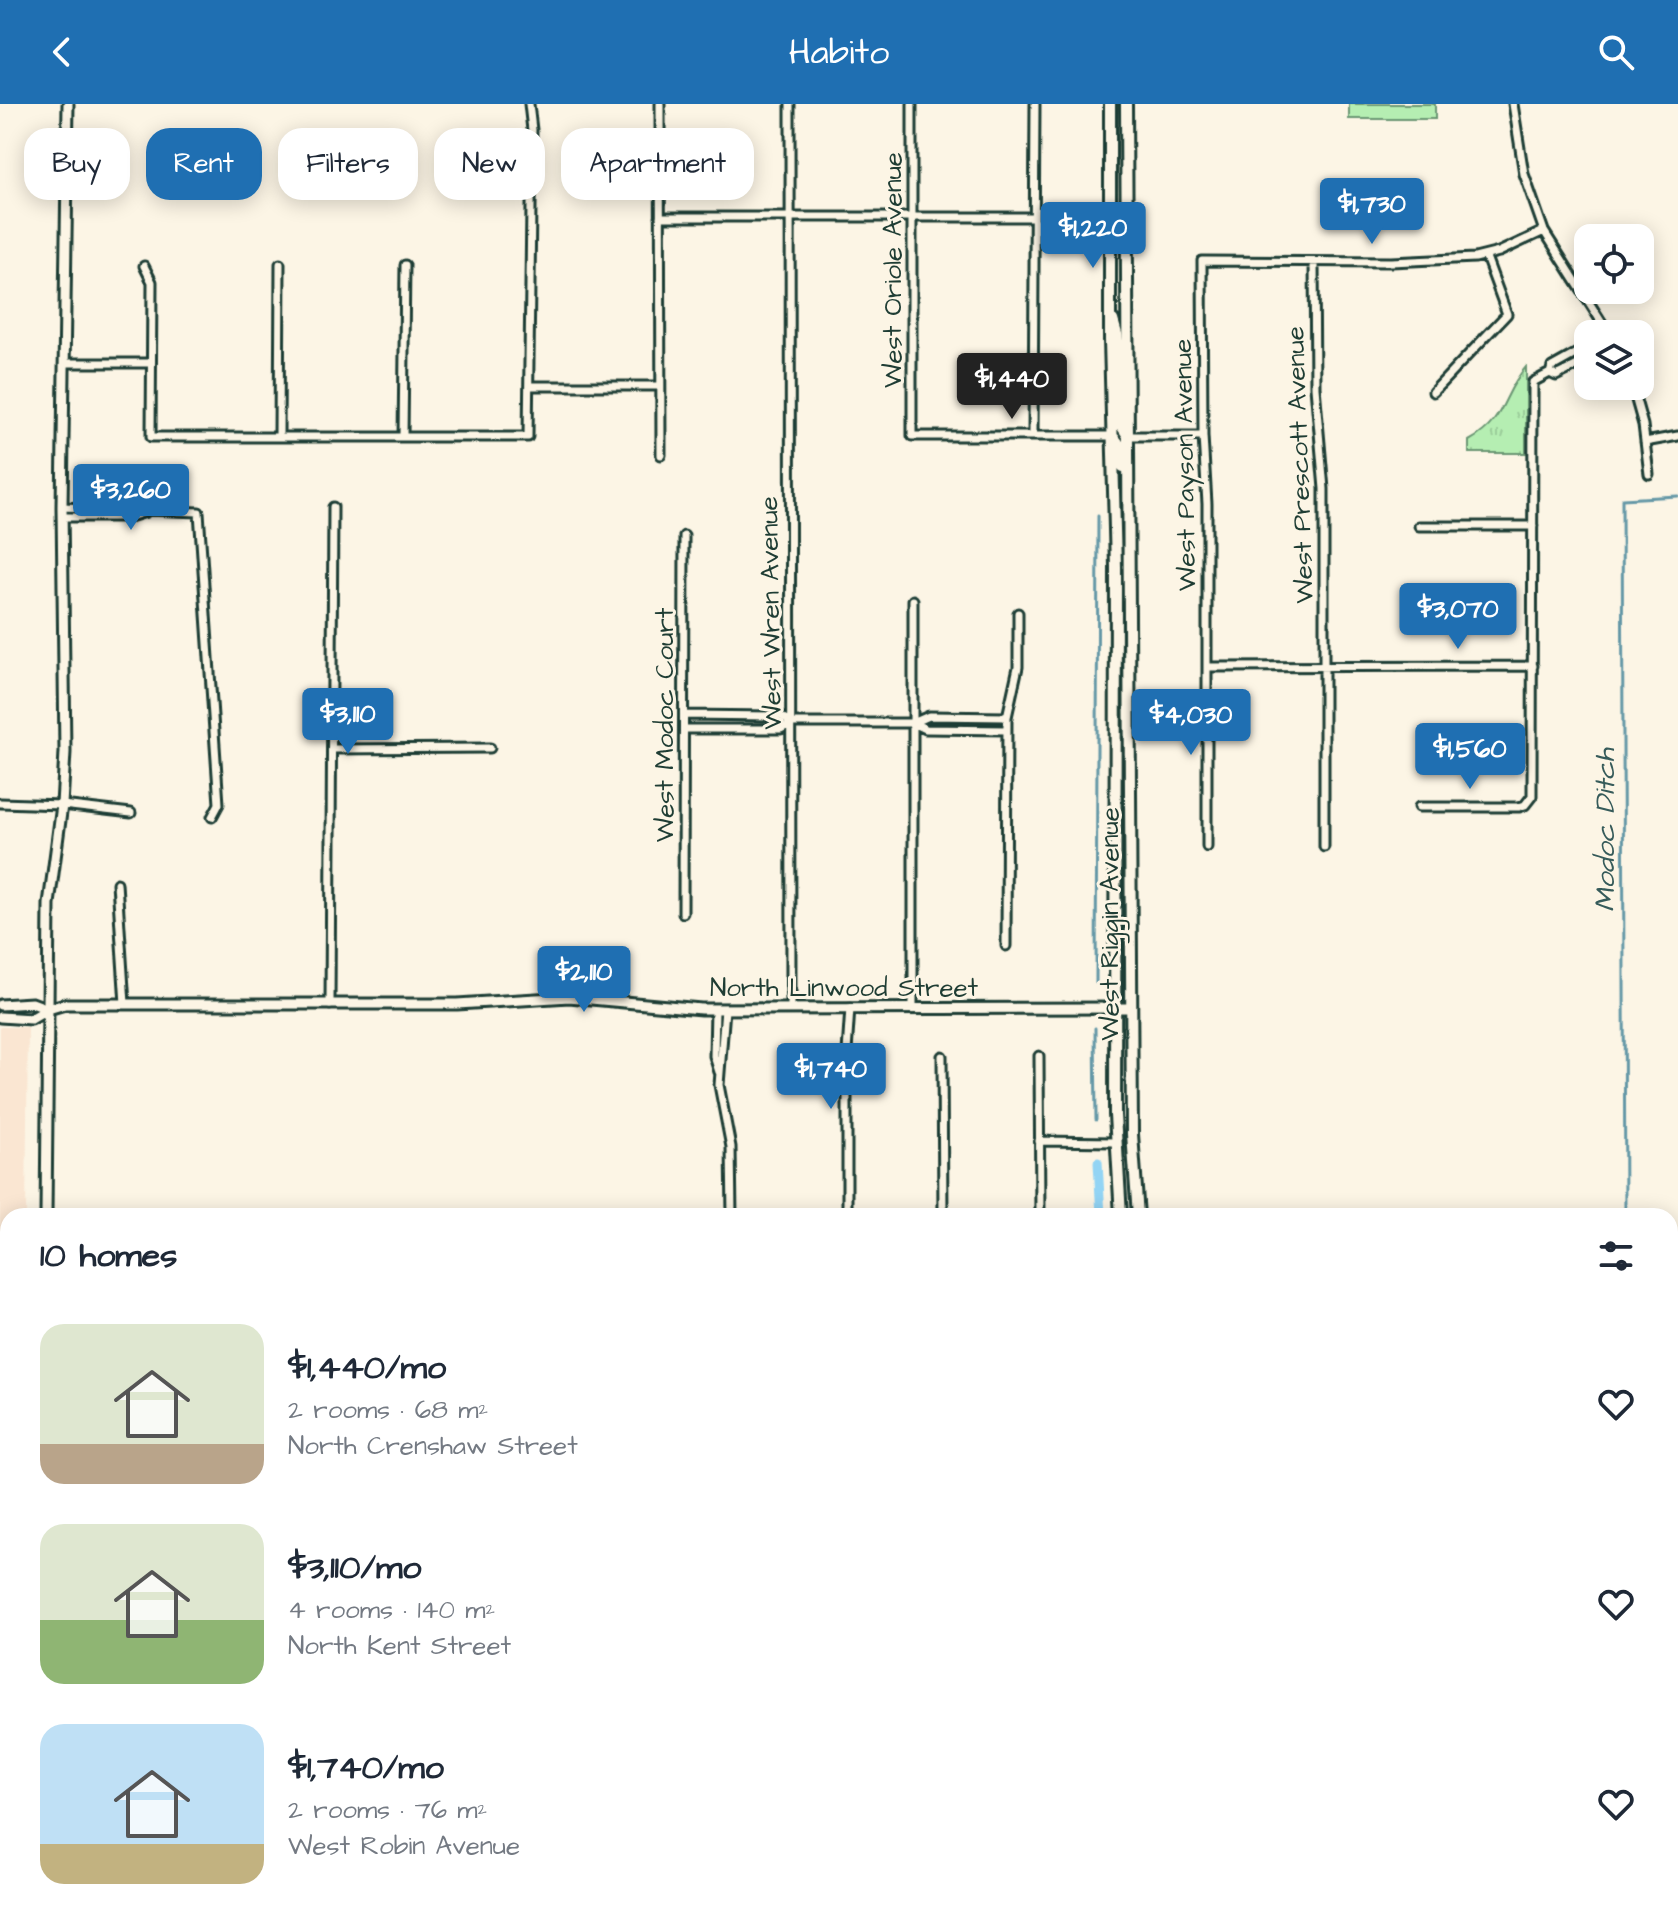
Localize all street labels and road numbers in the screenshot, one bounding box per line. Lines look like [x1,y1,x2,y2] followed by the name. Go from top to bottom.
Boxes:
[875,152,911,388] street label: West Oriole Avenue
[1277,326,1323,604] street label: West Prescott Avenue
[1165,339,1207,591] street label: West Payson Avenue
[751,496,791,730] street label: West Wren Avenue
[647,607,683,842] street label: West Modoc Court
[1092,807,1130,1041] street label: West Riggin Avenue
[710,970,979,1006] street label: North Linwood Street

